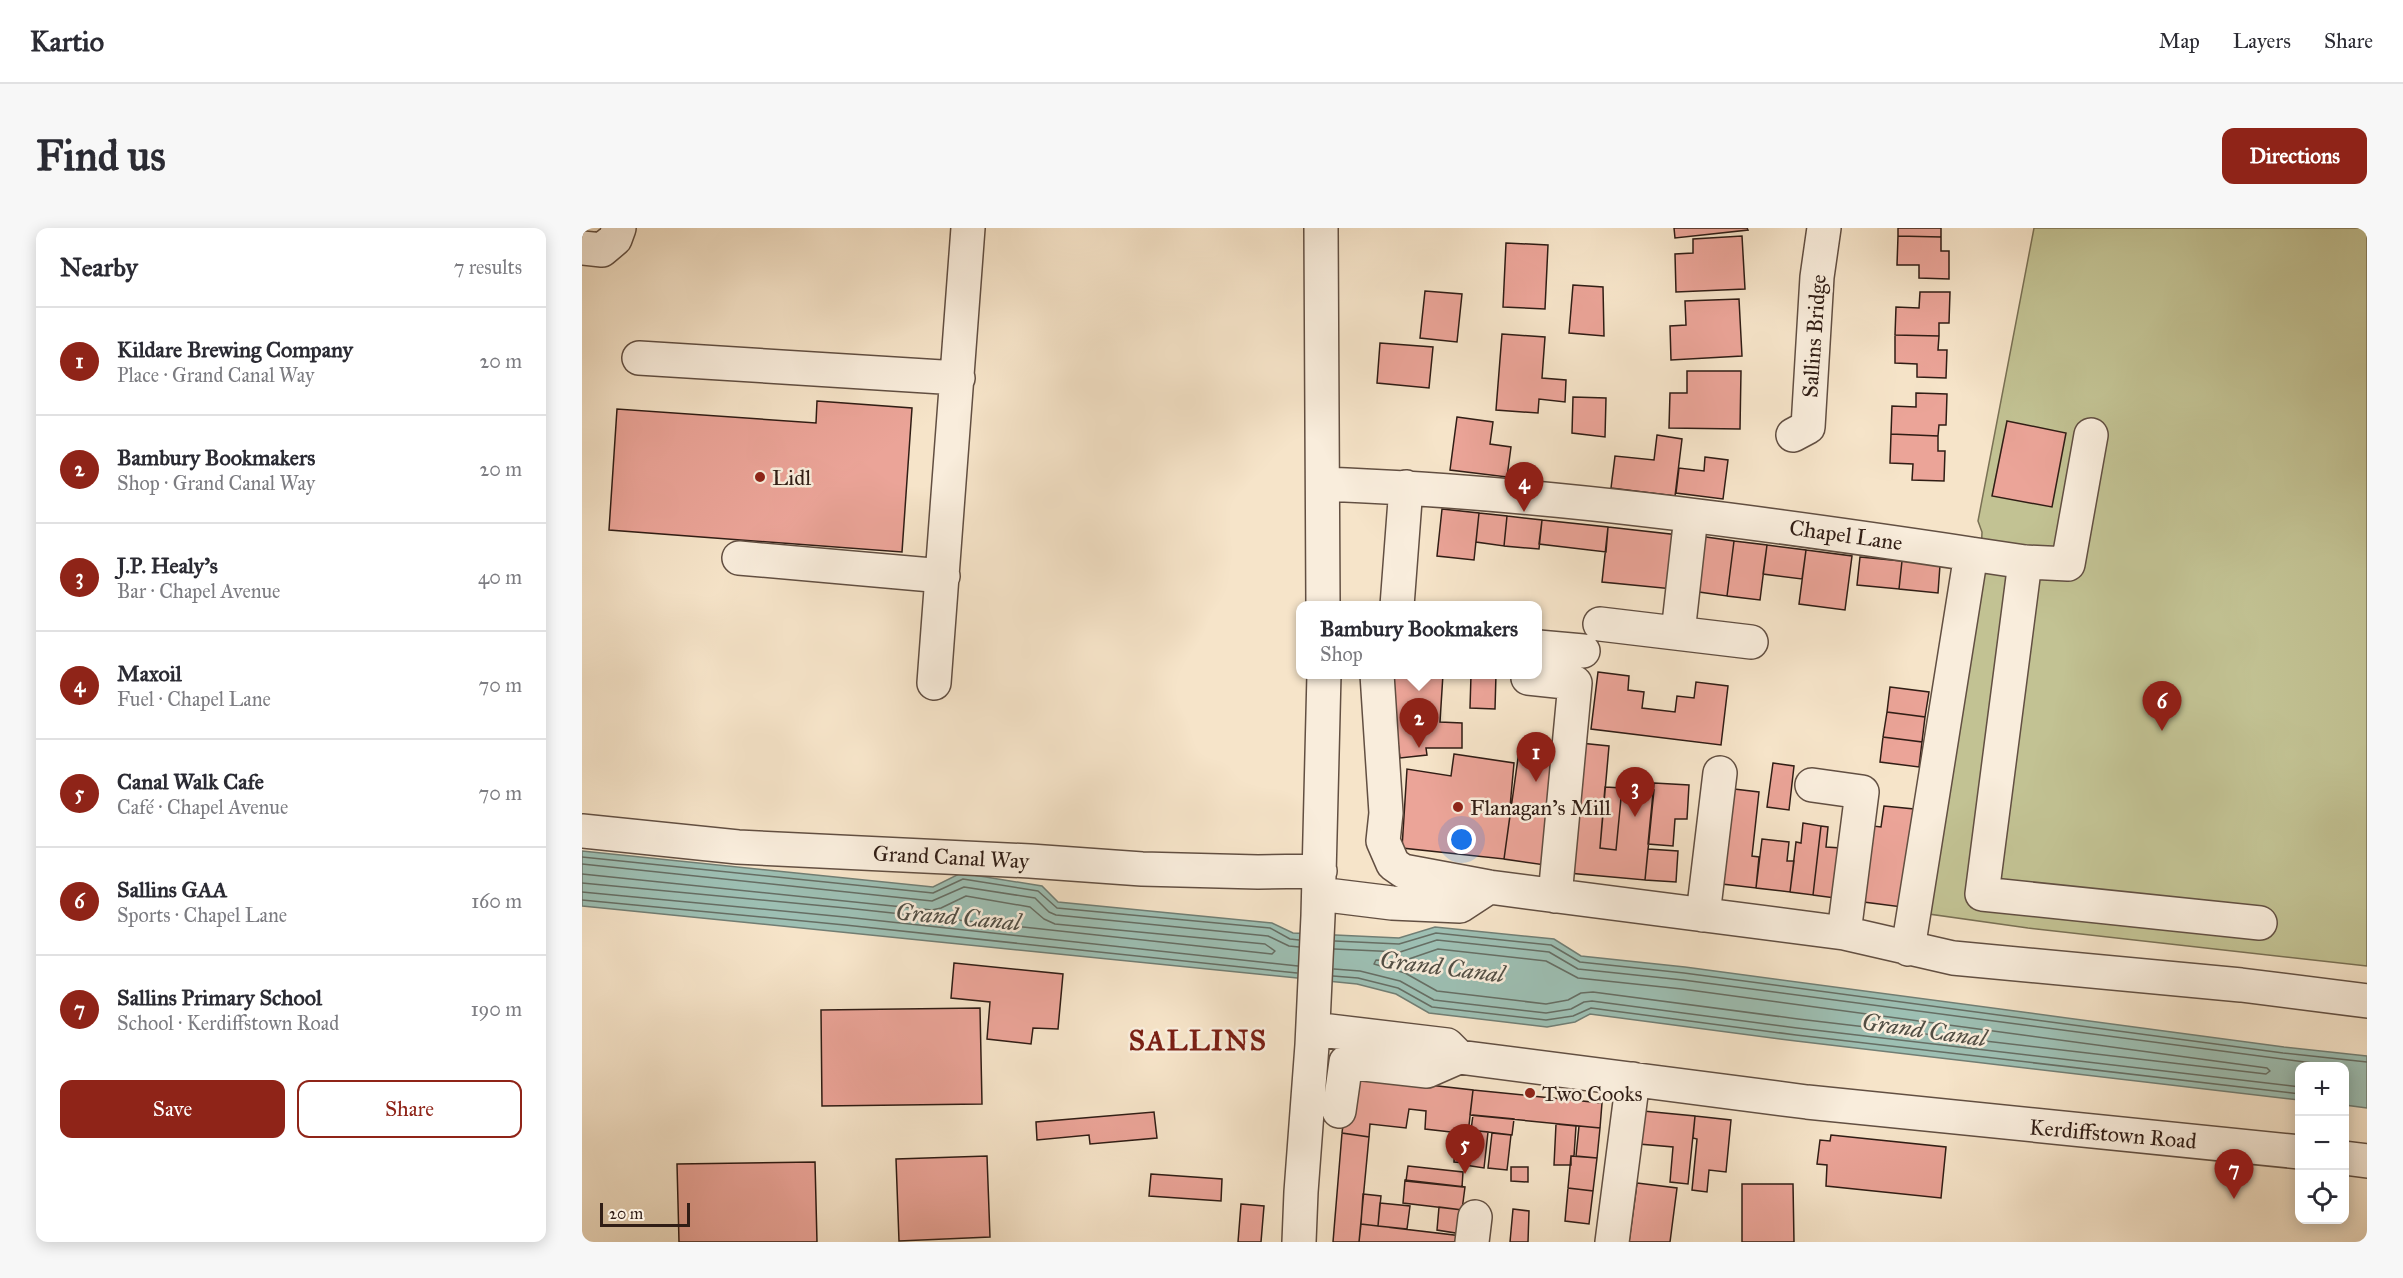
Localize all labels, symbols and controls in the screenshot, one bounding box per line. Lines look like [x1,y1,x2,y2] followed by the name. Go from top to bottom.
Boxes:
[30,24,104,59] text: Kartio
[2159,28,2200,54] text: Map
[2233,28,2291,54] text: Layers
[2324,28,2373,54] text: Share
[2222,128,2367,184] button: Directions
[36,130,166,182] text: Find us
[60,251,138,283] text: Nearby
[454,255,522,279] text: 7 results
[1796,273,1832,399] street label: Sallins Bridge
[117,336,353,363] text: Kildare Brewing Company
[76,349,83,373] text: 1
[479,349,522,373] text: 20 m
[117,363,314,387] text: Place · Grand Canal Way
[117,444,315,471] text: Bambury Bookmakers
[75,457,84,481] text: 2
[479,457,522,481] text: 20 m
[1504,462,1544,512] pin: 4
[772,464,811,491] place label: Lidl
[753,470,767,484] marker: Lidl
[117,471,315,495] text: Shop · Grand Canal Way
[1788,514,1904,556] street label: Chapel Lane
[117,552,218,579] text: J.P. Healy’s
[76,565,84,589] text: 3
[478,565,522,589] text: 40 m
[117,579,280,603] text: Bar · Chapel Avenue
[1296,601,1542,679] popup
[1320,615,1518,642] text: Bambury Bookmakers
[1320,642,1363,666] text: Shop
[117,660,182,687] text: Maxoil
[74,673,85,697] text: 4
[479,673,522,697] text: 70 m
[2142,682,2182,731] pin: 6
[117,687,271,711] text: Fuel · Chapel Lane
[1400,698,1438,748] pin: 2
[1516,732,1556,782] pin: 1
[117,768,264,795] text: Canal Walk Cafe
[1616,768,1654,817] pin: 3
[75,781,84,805] text: 5
[479,781,522,805] text: 70 m
[1470,794,1611,821] place label: Flanagan’s Mill
[117,795,288,819] text: Café · Chapel Avenue
[1451,800,1465,814] marker: Flanagan’s Mill
[1447,825,1476,854] your location
[872,839,1031,875] street label: Grand Canal Way
[117,876,227,903] text: Sallins GAA
[74,889,85,913] text: 6
[471,889,522,913] text: 160 m
[894,897,1024,938] water label: Grand Canal
[117,903,287,927] text: Sports · Chapel Lane
[1378,944,1509,990] water label: Grand Canal
[117,984,322,1011] text: Sallins Primary School
[74,997,85,1021] text: 7
[471,997,522,1021] text: 190 m
[1860,1006,1991,1054] water label: Grand Canal
[117,1011,339,1035] text: School · Kerdiffstown Road
[1129,1023,1267,1058] district label: SALLINS
[2295,1062,2349,1224] map controls
[2295,1062,2349,1116] button: +
[60,1080,285,1138] button: Save
[297,1080,522,1138] button: Share
[1542,1080,1643,1107] place label: Two Cooks
[1523,1086,1537,1100] marker: Two Cooks
[2028,1113,2198,1155] street label: Kerdiffstown Road
[2295,1116,2349,1170] button: −
[1446,1124,1484,1174] pin: 5
[2214,1150,2254,1199] pin: 7
[2295,1170,2349,1224] button: locate
[600,1200,690,1228] scale bar
[609,1204,643,1223] text: 20 m

